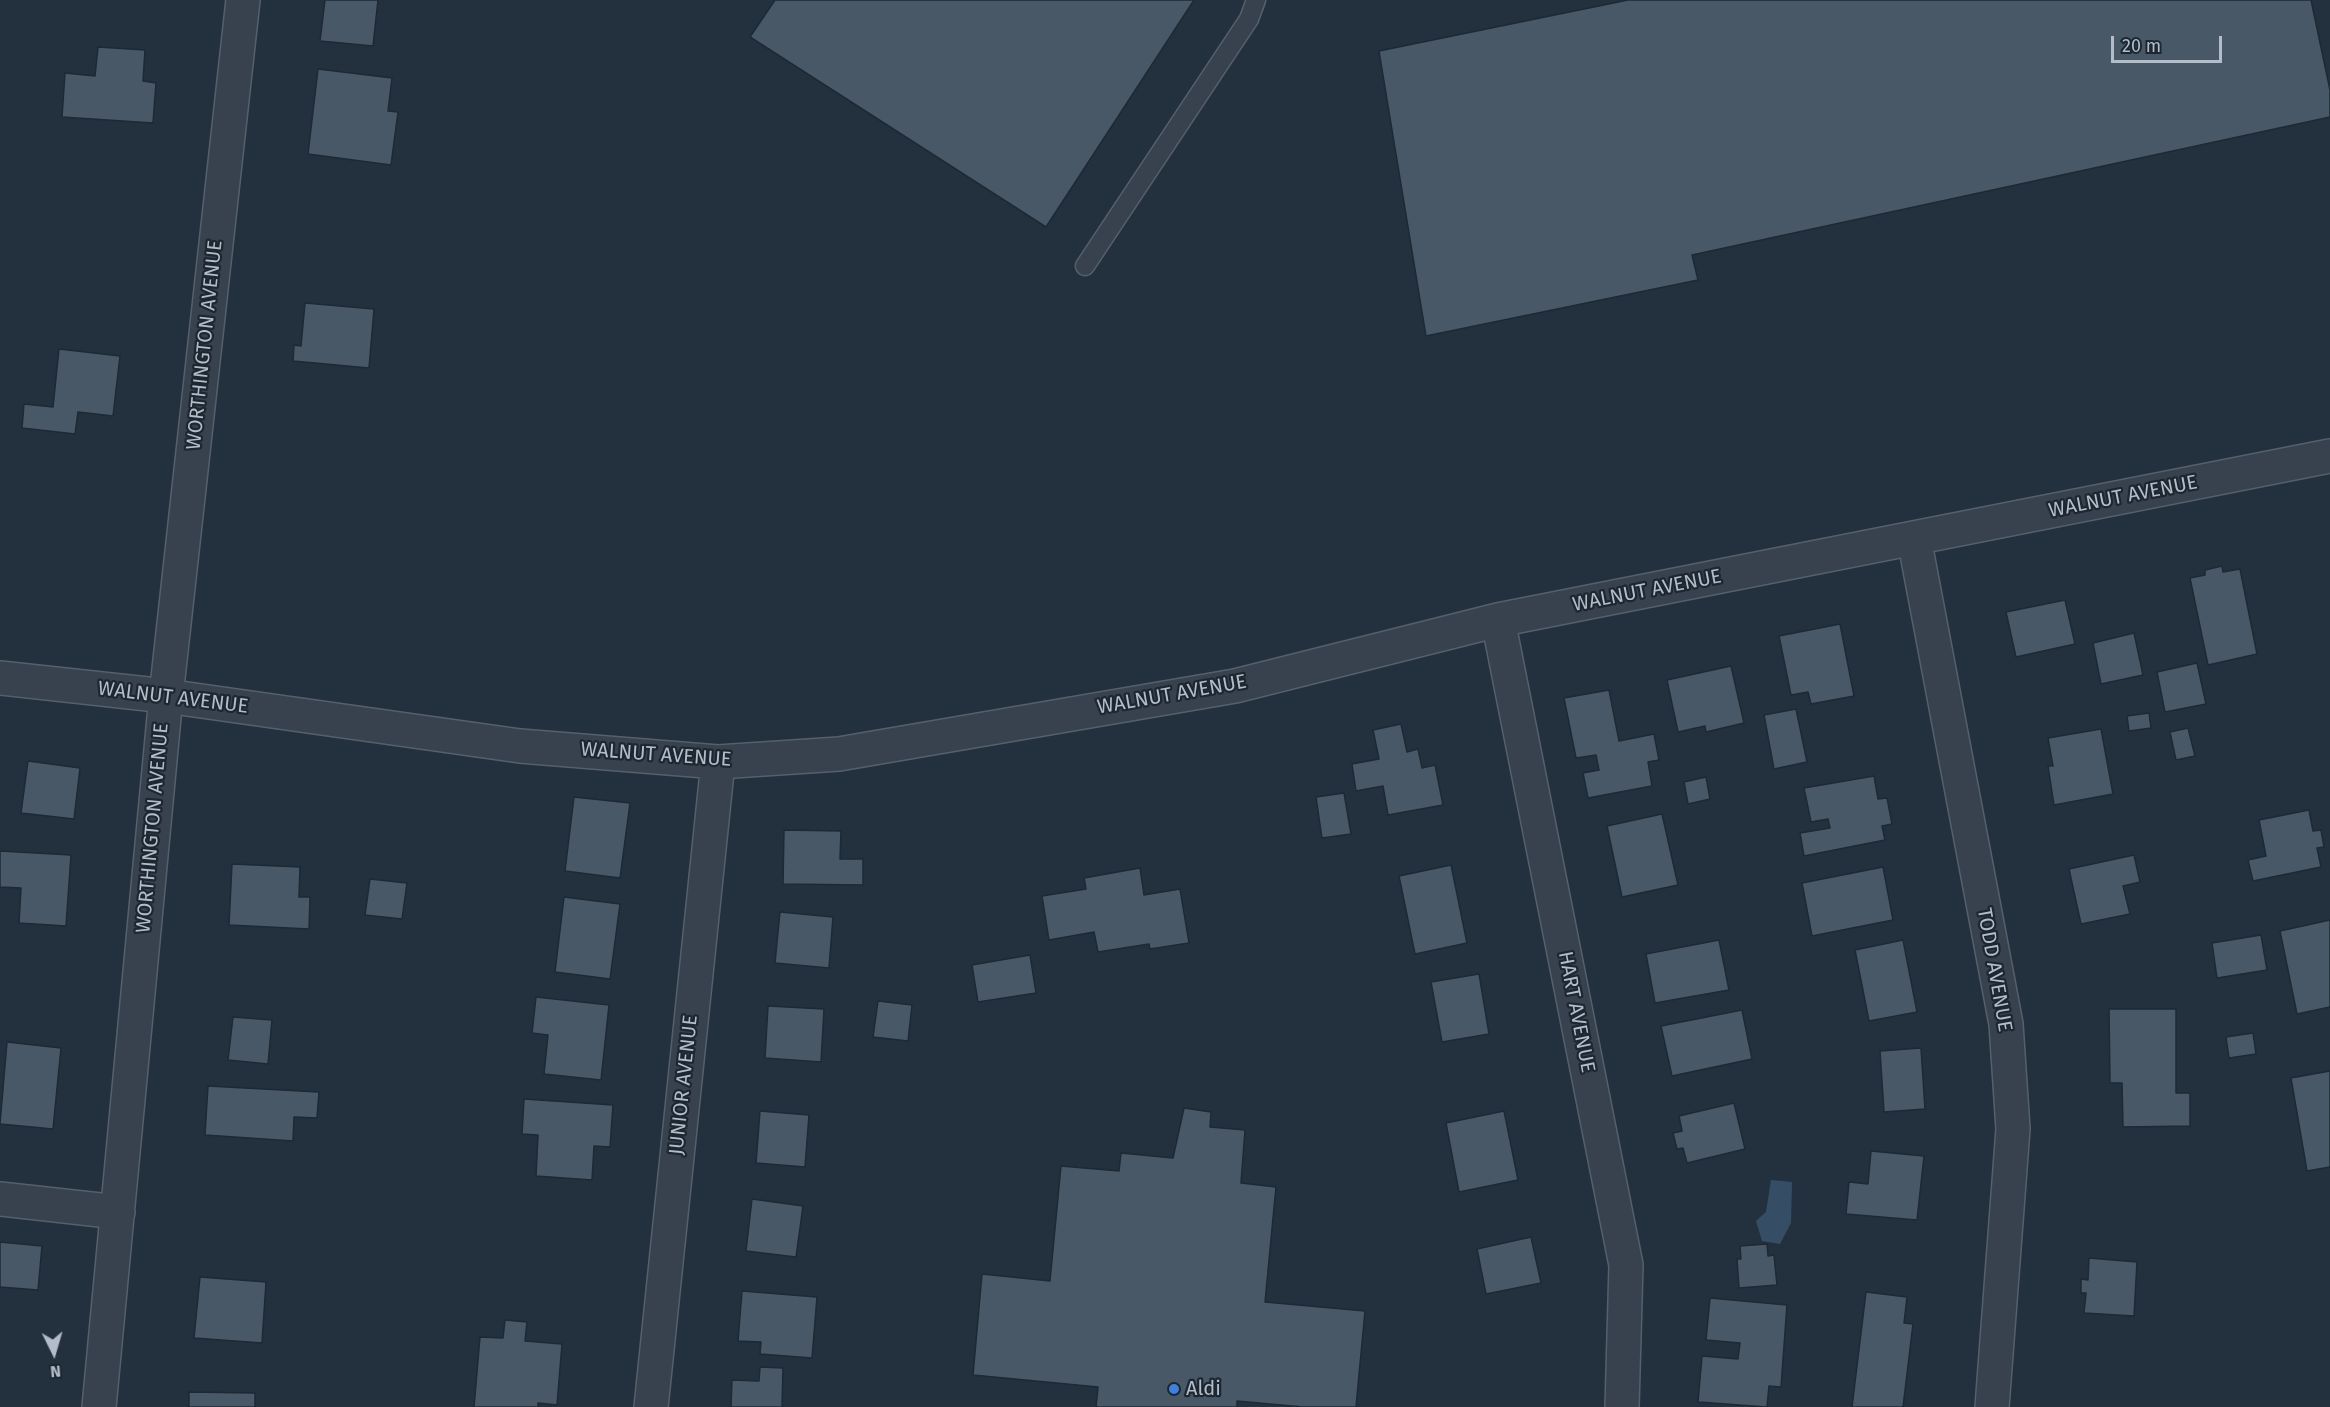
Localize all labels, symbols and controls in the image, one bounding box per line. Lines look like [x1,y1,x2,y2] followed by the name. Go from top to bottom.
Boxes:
[2114,24,2225,62] scale bar
[2122,35,2161,57] text: 20 m
[182,239,228,451] street label: WORTHINGTON AVENUE
[2047,471,2199,523] street label: WALNUT AVENUE
[1571,565,1723,617] street label: WALNUT AVENUE
[1096,670,1248,720] street label: WALNUT AVENUE
[97,677,249,719] street label: WALNUT AVENUE
[132,722,174,934] street label: WORTHINGTON AVENUE
[580,738,732,772] street label: WALNUT AVENUE
[1971,906,2017,1034] street label: TODD AVENUE
[1552,949,1600,1075] street label: HART AVENUE
[665,1014,703,1156] street label: JUNIOR AVENUE
[24,1323,84,1383] north arrow
[50,1362,62,1381] text: N
[1186,1377,1221,1401] place label: Aldi
[1167,1382,1181,1396] marker: Aldi

